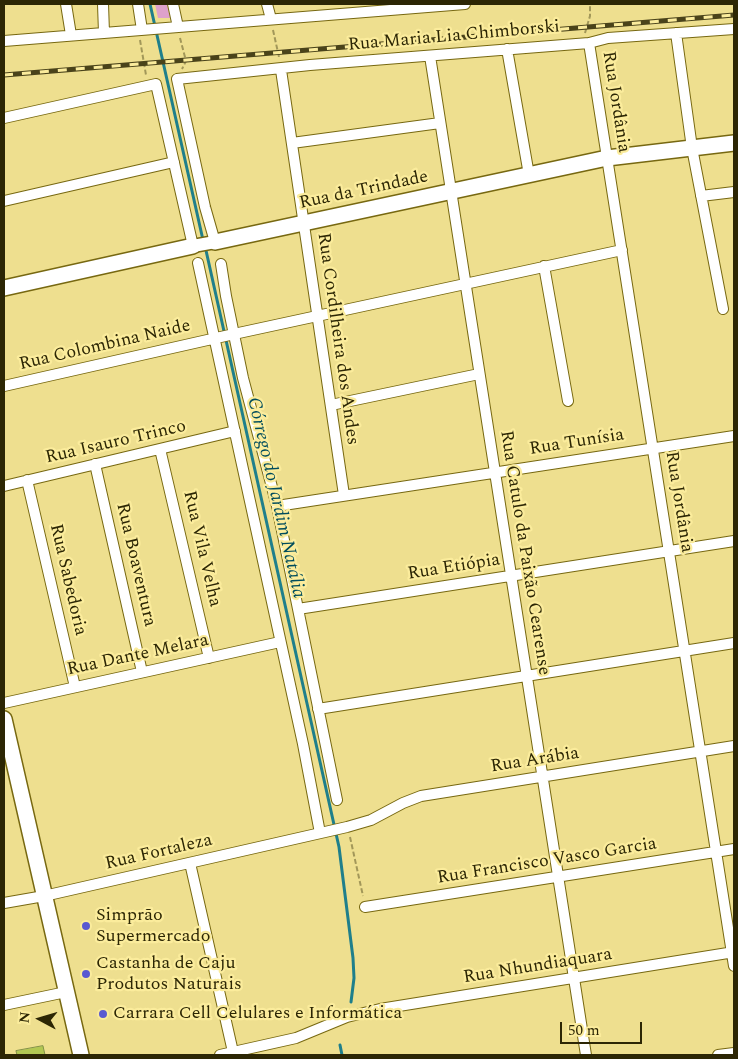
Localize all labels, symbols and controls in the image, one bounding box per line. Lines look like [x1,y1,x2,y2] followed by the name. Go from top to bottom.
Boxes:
[347,17,561,57] street label: Rua Maria Lia Chimborski
[596,50,634,154] street label: Rua Jordânia
[298,167,430,215] street label: Rua da Trindade
[311,231,363,447] street label: Rua Cordilheira dos Andes
[17,316,193,376] street label: Rua Colombina Naide
[241,395,309,601] water label: Córrego do Jardim Natália
[44,416,188,470] street label: Rua Isauro Trinco
[528,425,626,461] street label: Rua Tunísia
[494,429,554,677] street label: Rua Catulo da Paixão Cearense
[659,450,697,554] street label: Rua Jordânia
[177,489,225,609] street label: Rua Vila Velha
[110,501,160,629] street label: Rua Boaventura
[44,522,90,638] street label: Rua Sabedoria
[406,550,502,586] street label: Rua Etiópia
[65,630,211,682] street label: Rua Dante Melara
[489,743,581,779] street label: Rua Arábia
[103,830,215,876] street label: Rua Fortaleza
[436,834,658,890] street label: Rua Francisco Vasco Garcia
[96,905,210,948] place label: Simprão Supermercado
[80,920,92,932] marker: Simprão Supermercado
[462,945,614,989] street label: Rua Nhundiaquara
[96,953,242,996] place label: Castanha de Caju Produtos Naturais
[80,968,92,980] marker: Castanha de Caju Produtos Naturais
[15,994,65,1044] north arrow
[113,1003,402,1025] place label: Carrara Cell Celulares e Informática
[97,1008,109,1020] marker: Carrara Cell Celulares e Informática
[14,1011,36,1024] text: N
[563,1012,646,1044] scale bar
[568,1019,600,1042] text: 50 m

